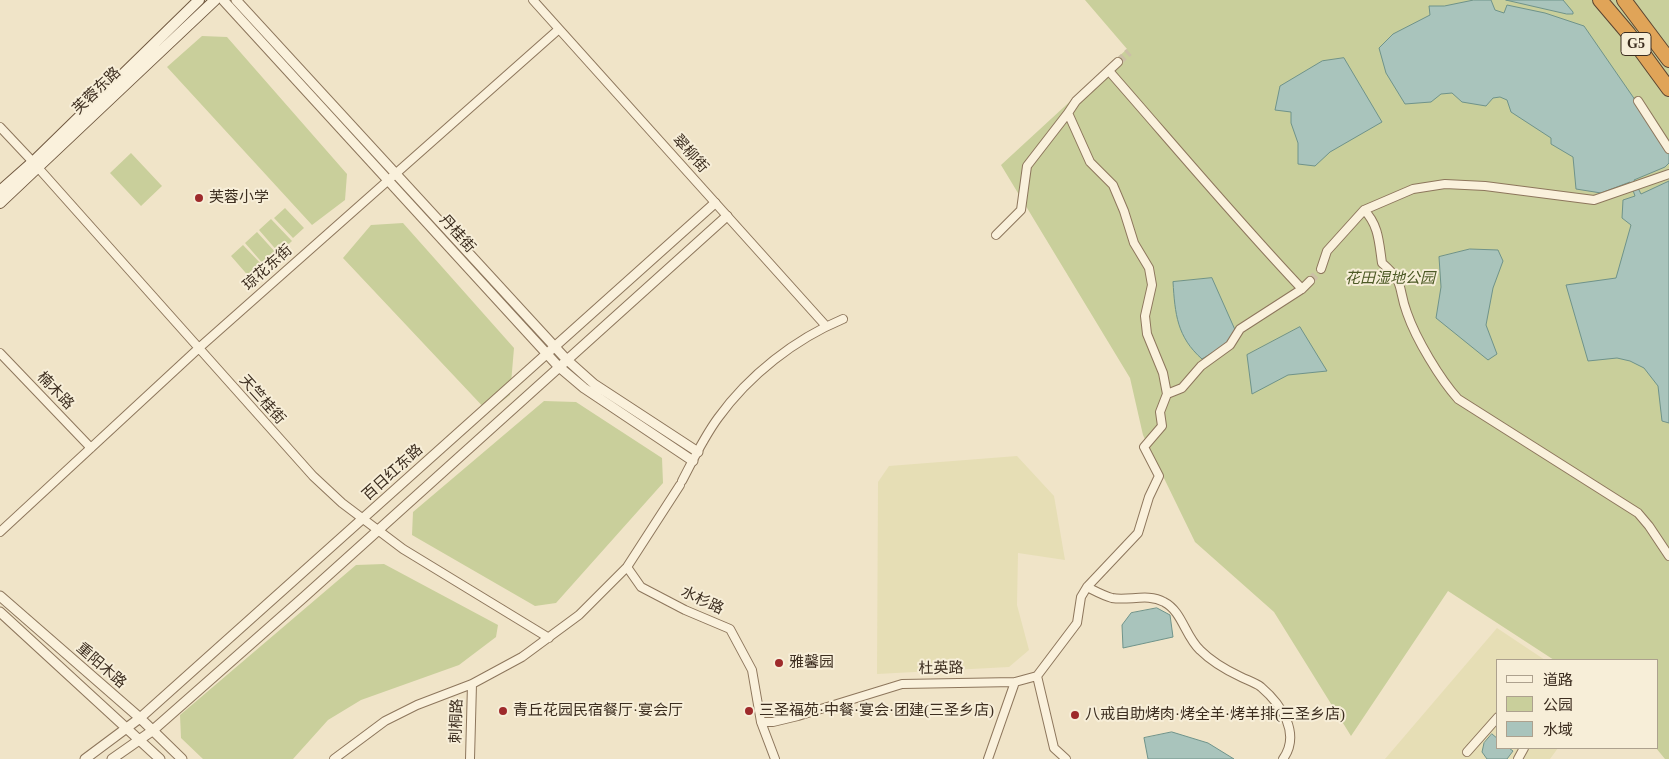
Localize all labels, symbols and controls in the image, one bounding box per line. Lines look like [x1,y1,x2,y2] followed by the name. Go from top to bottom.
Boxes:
[1621,33,1651,56] road number: G5
[69,64,125,118] street label: 芙蓉东路
[668,131,712,177] street label: 翠柳街
[209,189,269,207] place label: 芙蓉小学
[193,192,205,204] marker: 芙蓉小学
[435,211,479,257] street label: 丹桂街
[240,241,296,295] street label: 琼花东街
[1345,270,1435,288] park label: 花田湿地公园
[33,369,77,413] street label: 楠木路
[235,372,289,428] street label: 天竺桂街
[359,441,427,505] street label: 百日红东路
[678,583,726,619] street label: 水杉路
[72,640,130,692] street label: 重阳木路
[789,654,834,672] place label: 雅馨园
[773,657,785,669] marker: 雅馨园
[1496,659,1659,749] legend
[918,660,964,678] street label: 杜英路
[1543,672,1573,688] text: 道路
[1543,697,1573,713] text: 公园
[447,698,467,744] street label: 刺桐路
[513,702,683,720] place label: 青丘花园民宿餐厅·宴会厅
[759,702,994,720] place label: 三圣福苑·中餐·宴会·团建(三圣乡店)
[497,705,509,717] marker: 青丘花园民宿餐厅·宴会厅
[743,705,755,717] marker: 三圣福苑·中餐·宴会·团建(三圣乡店)
[1085,706,1345,724] place label: 八戒自助烤肉·烤全羊·烤羊排(三圣乡店)
[1069,709,1081,721] marker: 八戒自助烤肉·烤全羊·烤羊排(三圣乡店)
[1543,722,1573,738] text: 水域

